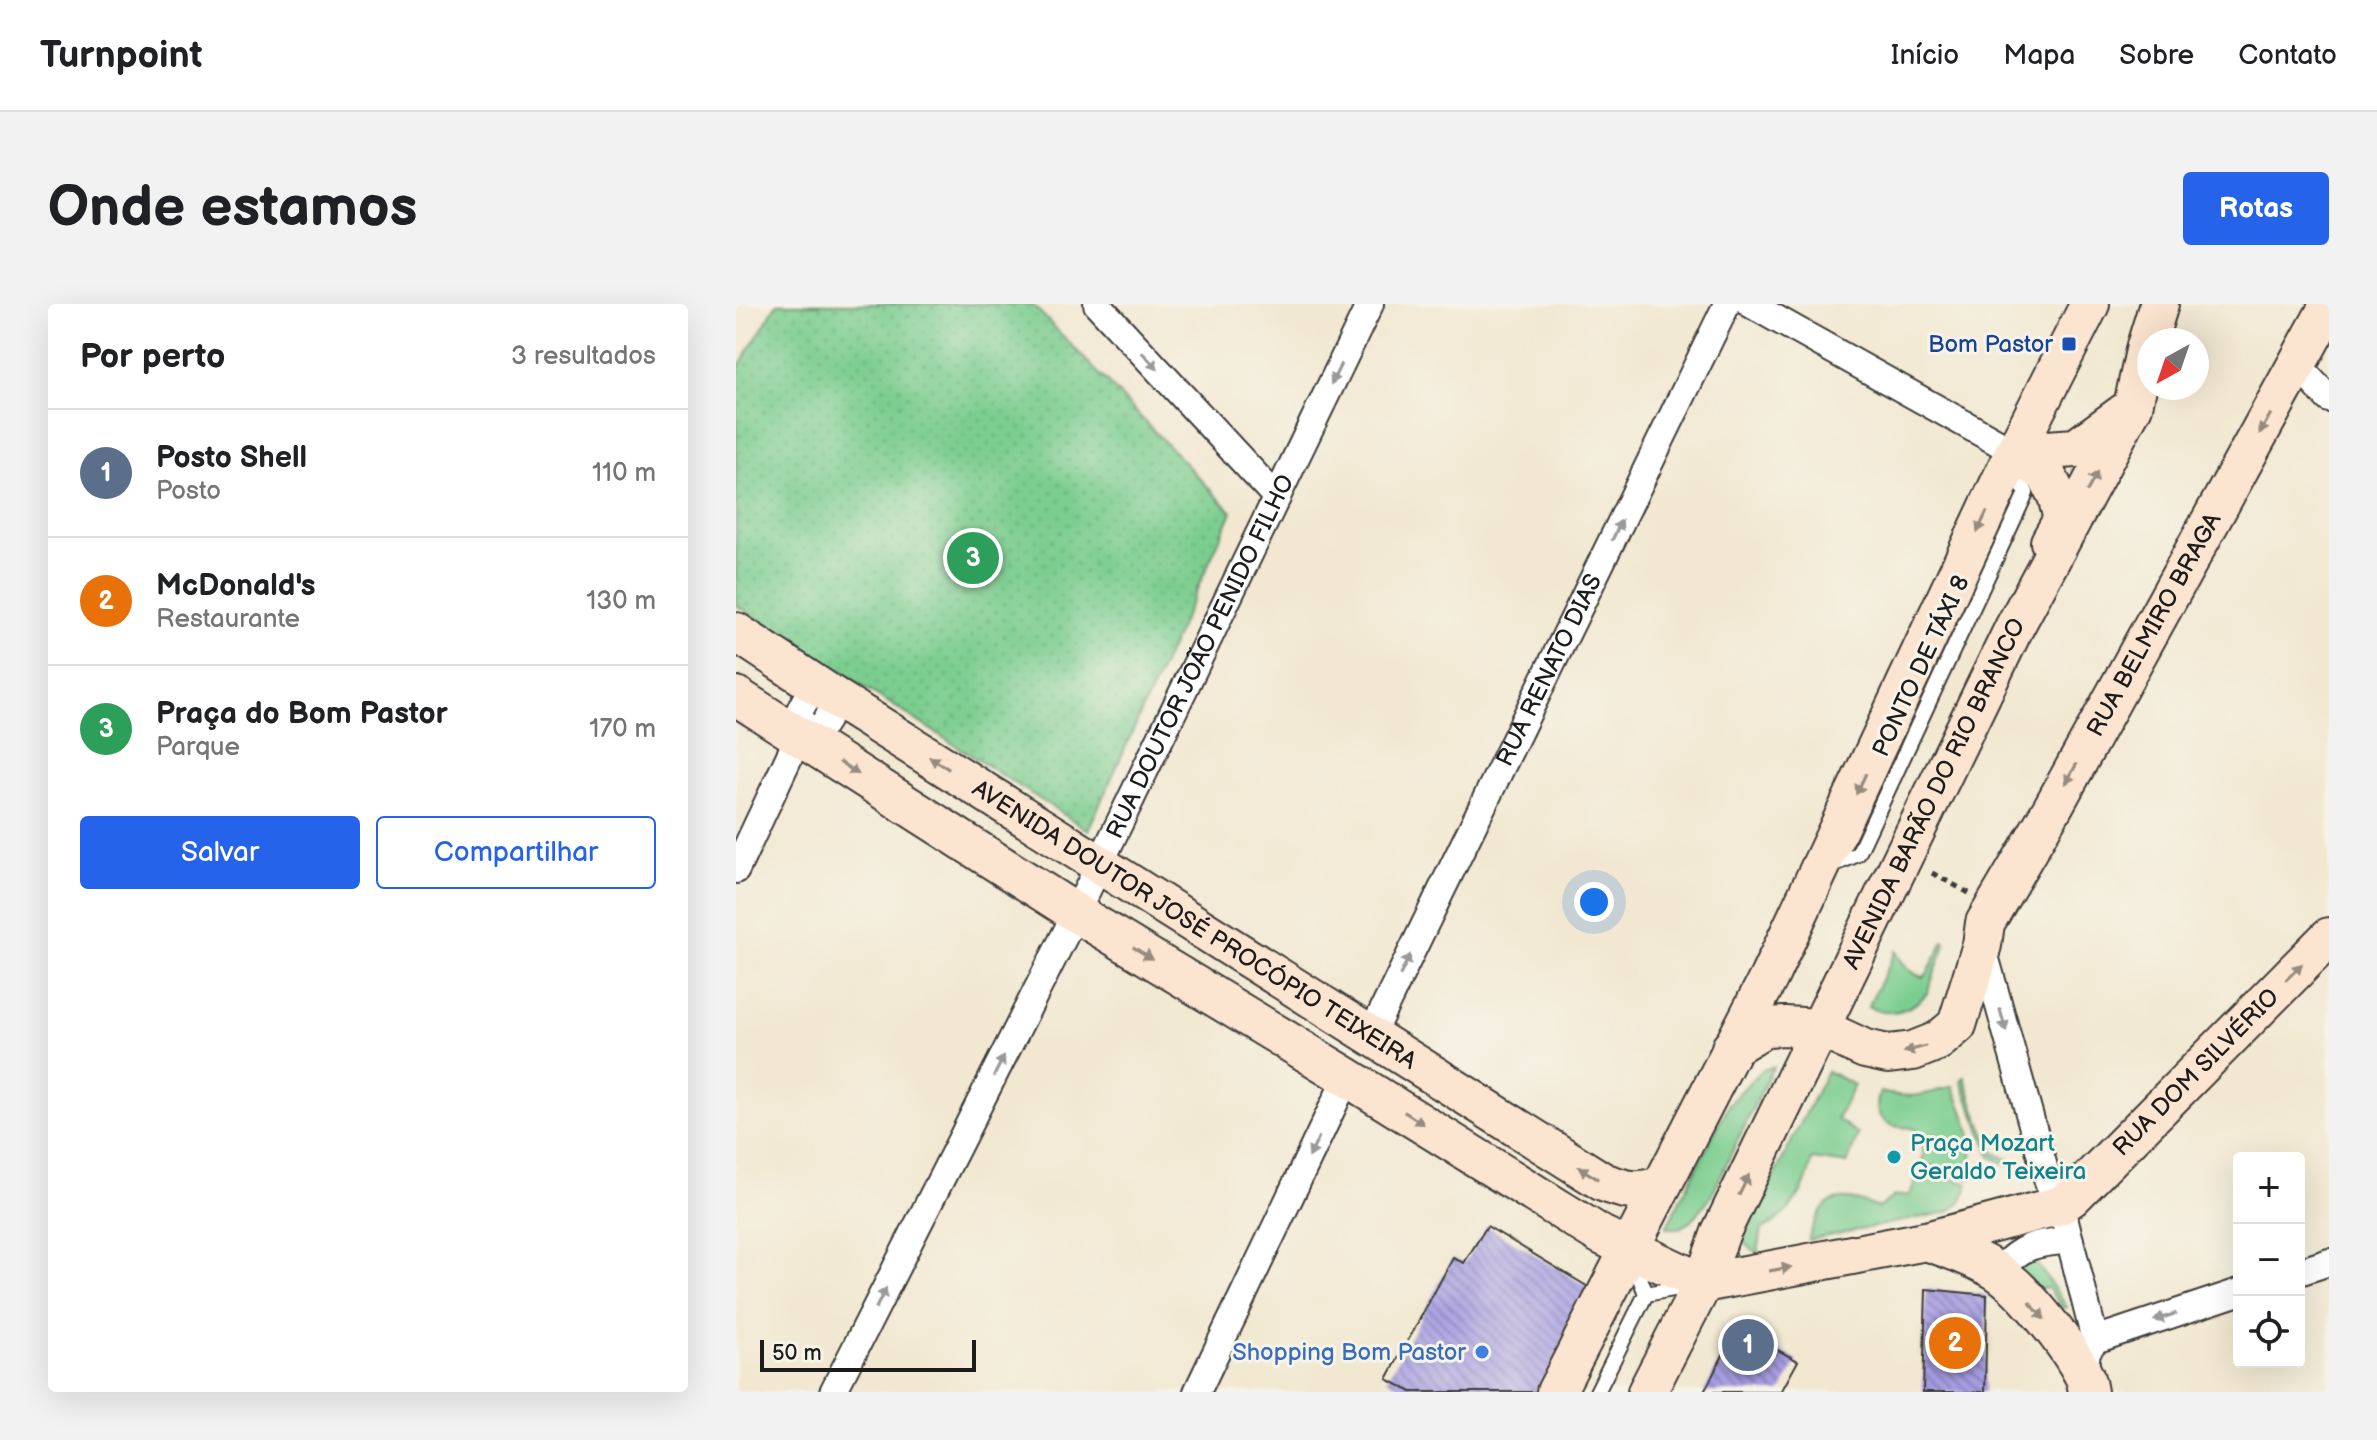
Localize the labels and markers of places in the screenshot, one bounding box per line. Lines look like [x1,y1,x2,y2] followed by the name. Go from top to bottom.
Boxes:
[1928,330,2053,359] place label: Bom Pastor
[2060,335,2078,353] marker: Bom Pastor
[947,528,999,588] pin: 3
[1910,1129,2086,1186] place label: Praça Mozart Geraldo Teixeira
[1885,1148,1903,1166] marker: Praça Mozart Geraldo Teixeira
[1929,1313,1981,1373] pin: 2
[1722,1315,1774,1375] pin: 1
[1232,1338,1466,1367] place label: Shopping Bom Pastor
[1473,1343,1491,1361] marker: Shopping Bom Pastor

